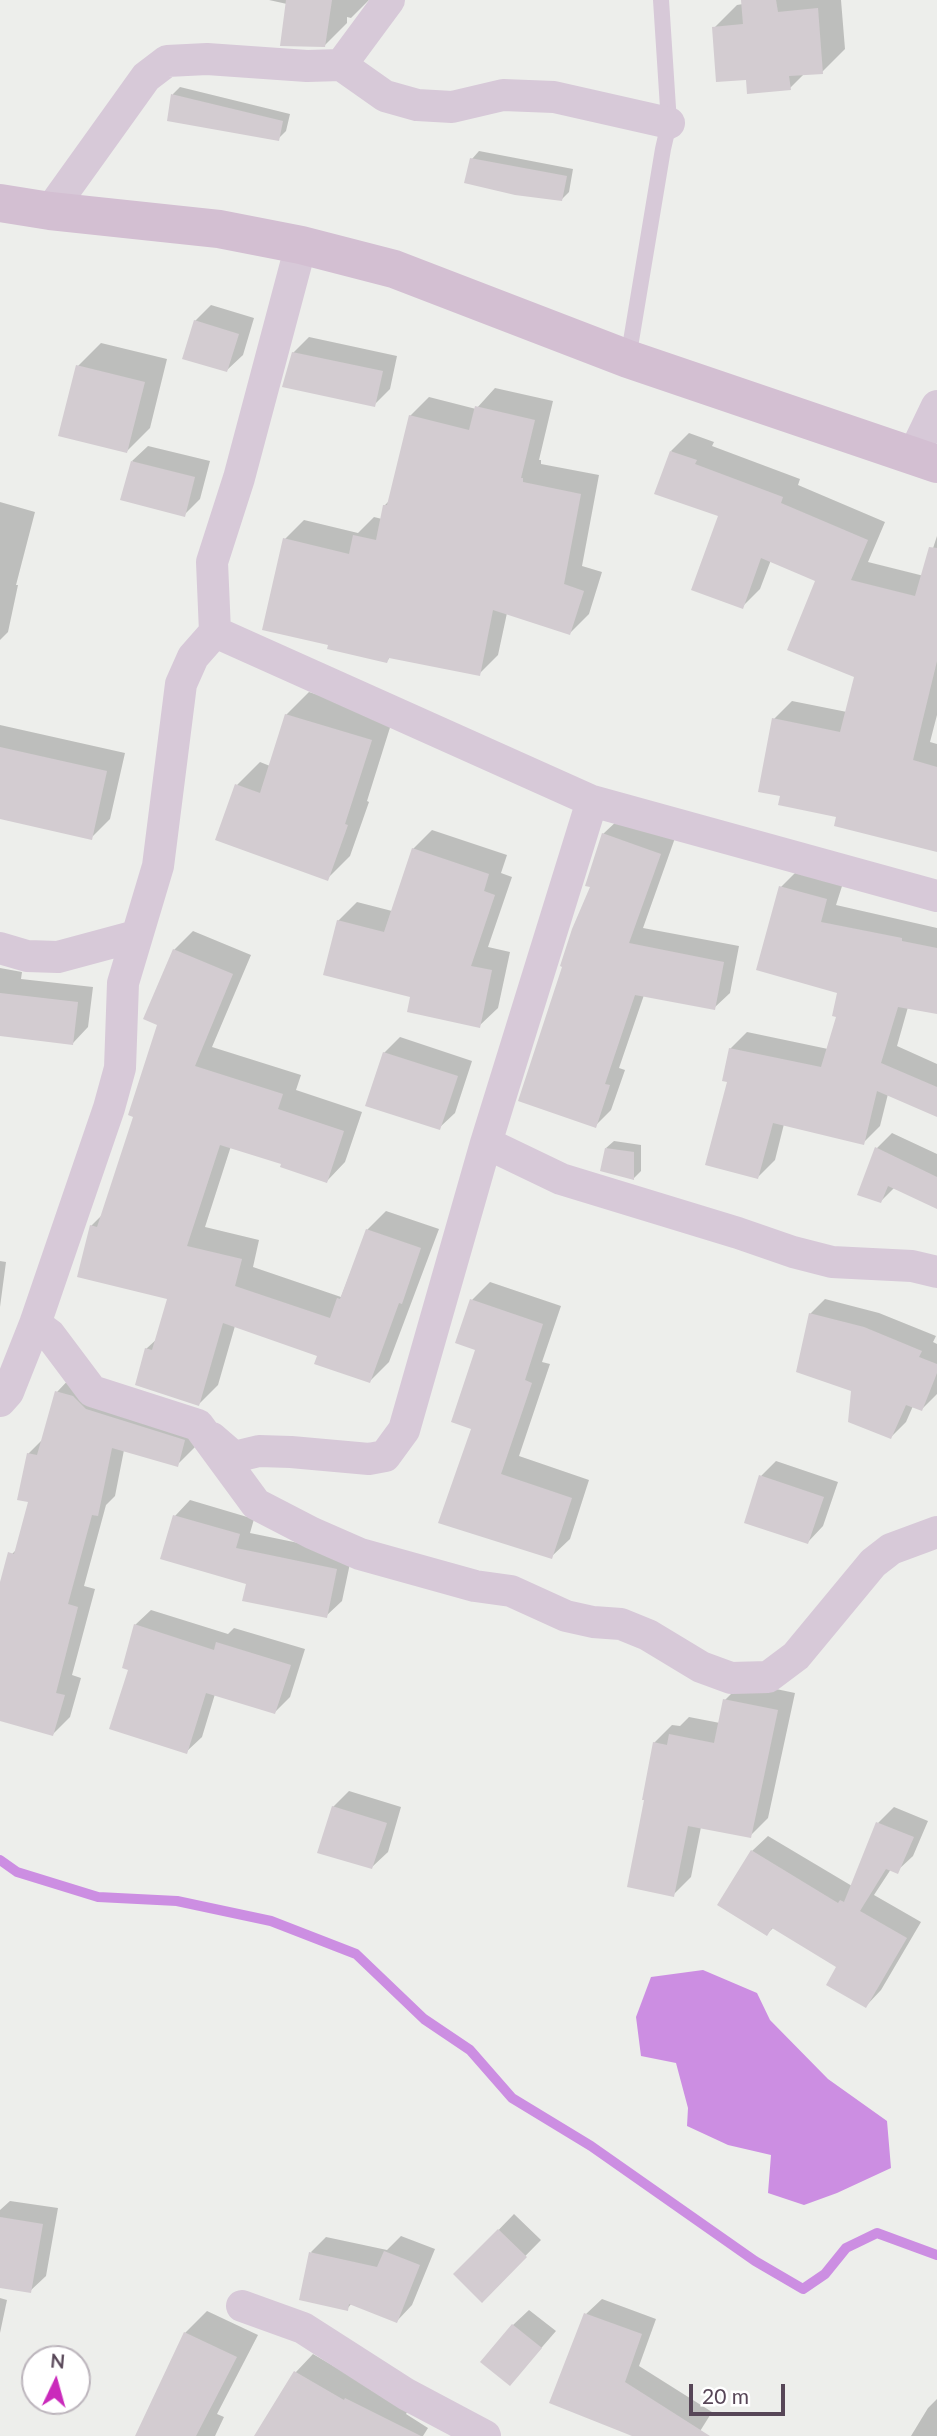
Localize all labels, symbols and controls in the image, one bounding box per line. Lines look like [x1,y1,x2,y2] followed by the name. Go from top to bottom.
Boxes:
[21,2345,91,2415] north arrow
[49,2348,66,2373] text: N
[692,2370,788,2414] scale bar
[702,2383,749,2408] text: 20 m

